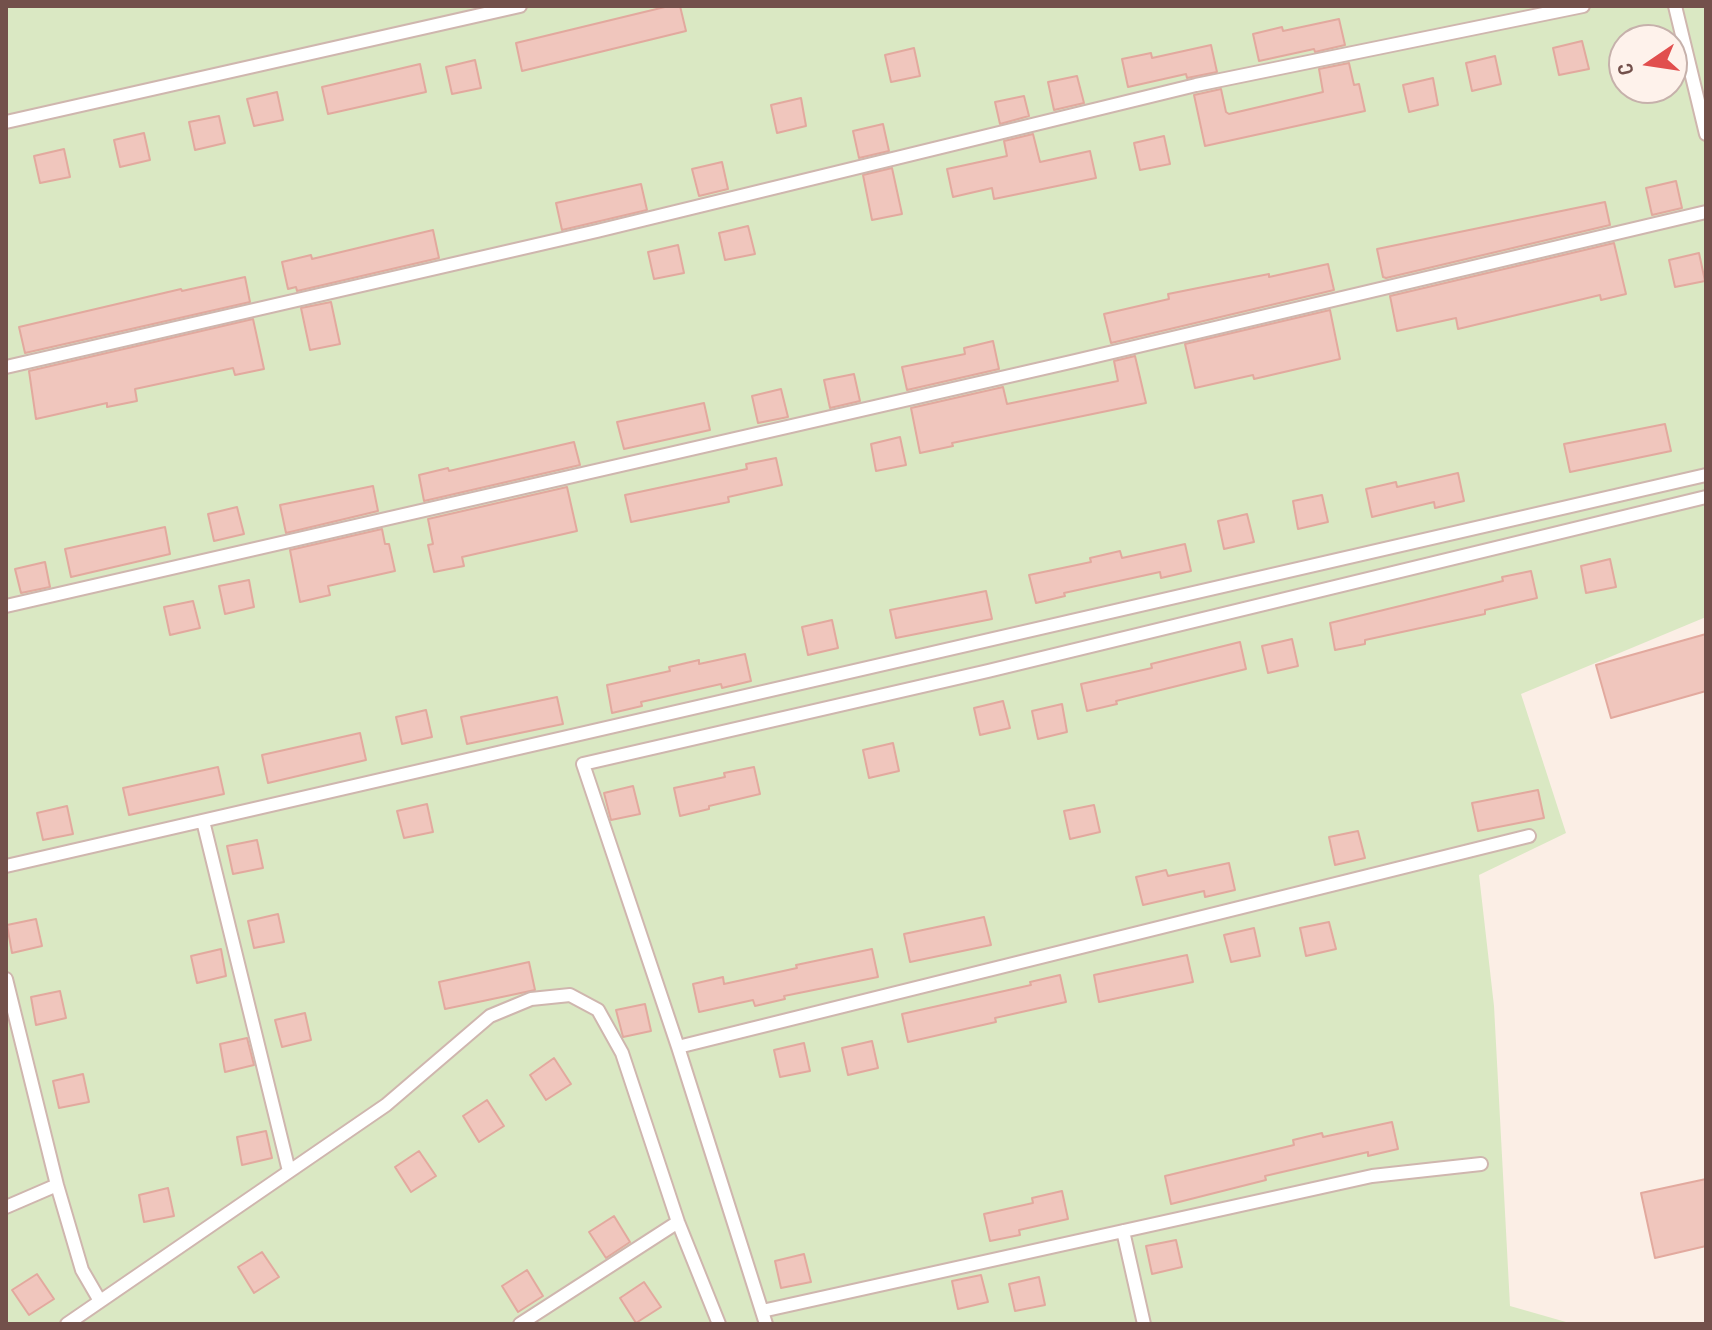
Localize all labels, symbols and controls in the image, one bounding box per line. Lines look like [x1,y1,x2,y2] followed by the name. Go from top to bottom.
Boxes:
[1608,24,1688,104] north arrow
[1612,61,1641,78] text: С

